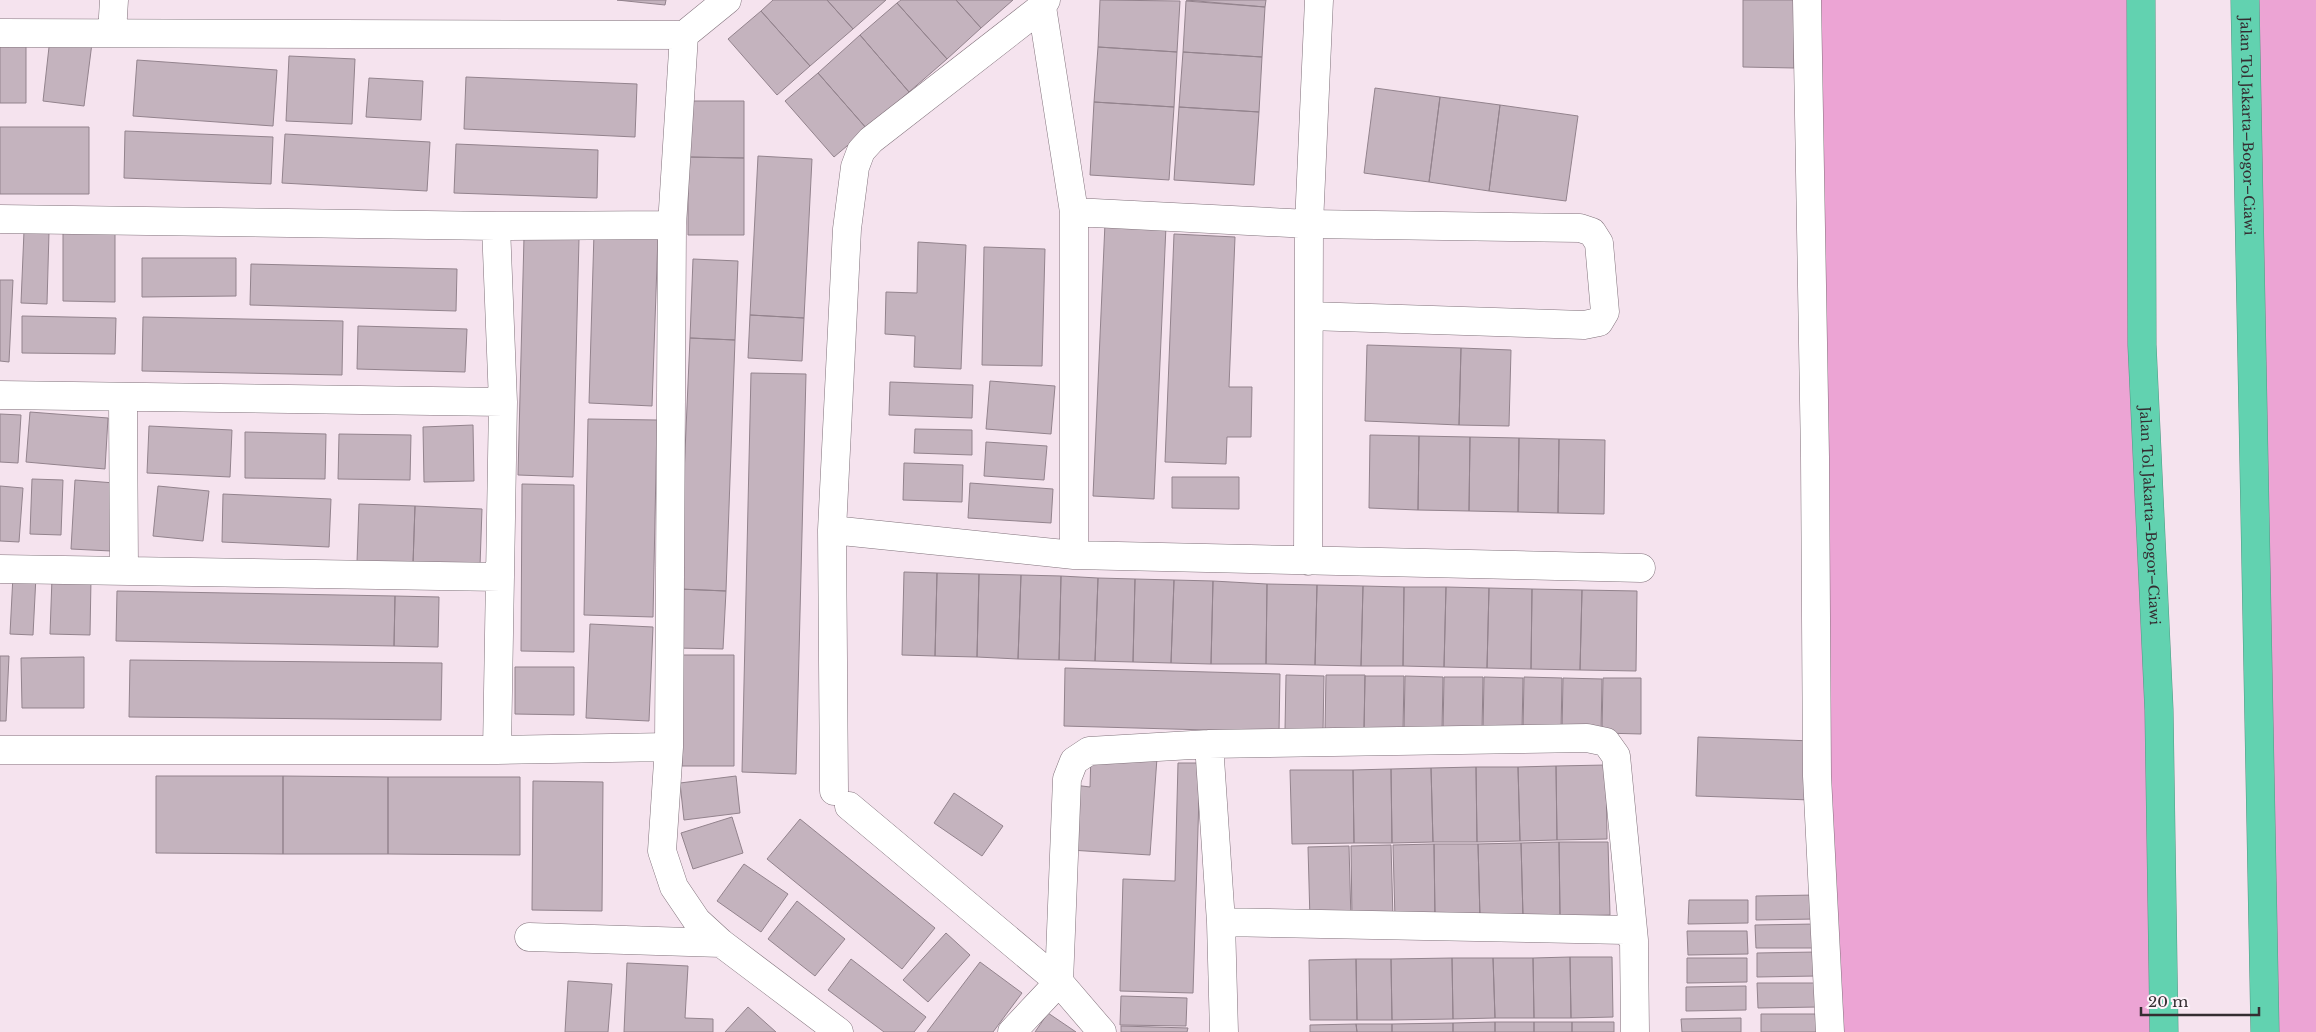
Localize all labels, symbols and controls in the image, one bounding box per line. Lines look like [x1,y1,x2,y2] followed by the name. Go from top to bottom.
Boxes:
[2236,14,2259,236] street label: Jalan Tol Jakarta–Bogor–Ciawi
[2136,404,2164,626] street label: Jalan Tol Jakarta–Bogor–Ciawi
[2141,984,2258,1016] scale bar
[2148,992,2188,1011] text: 20 m

